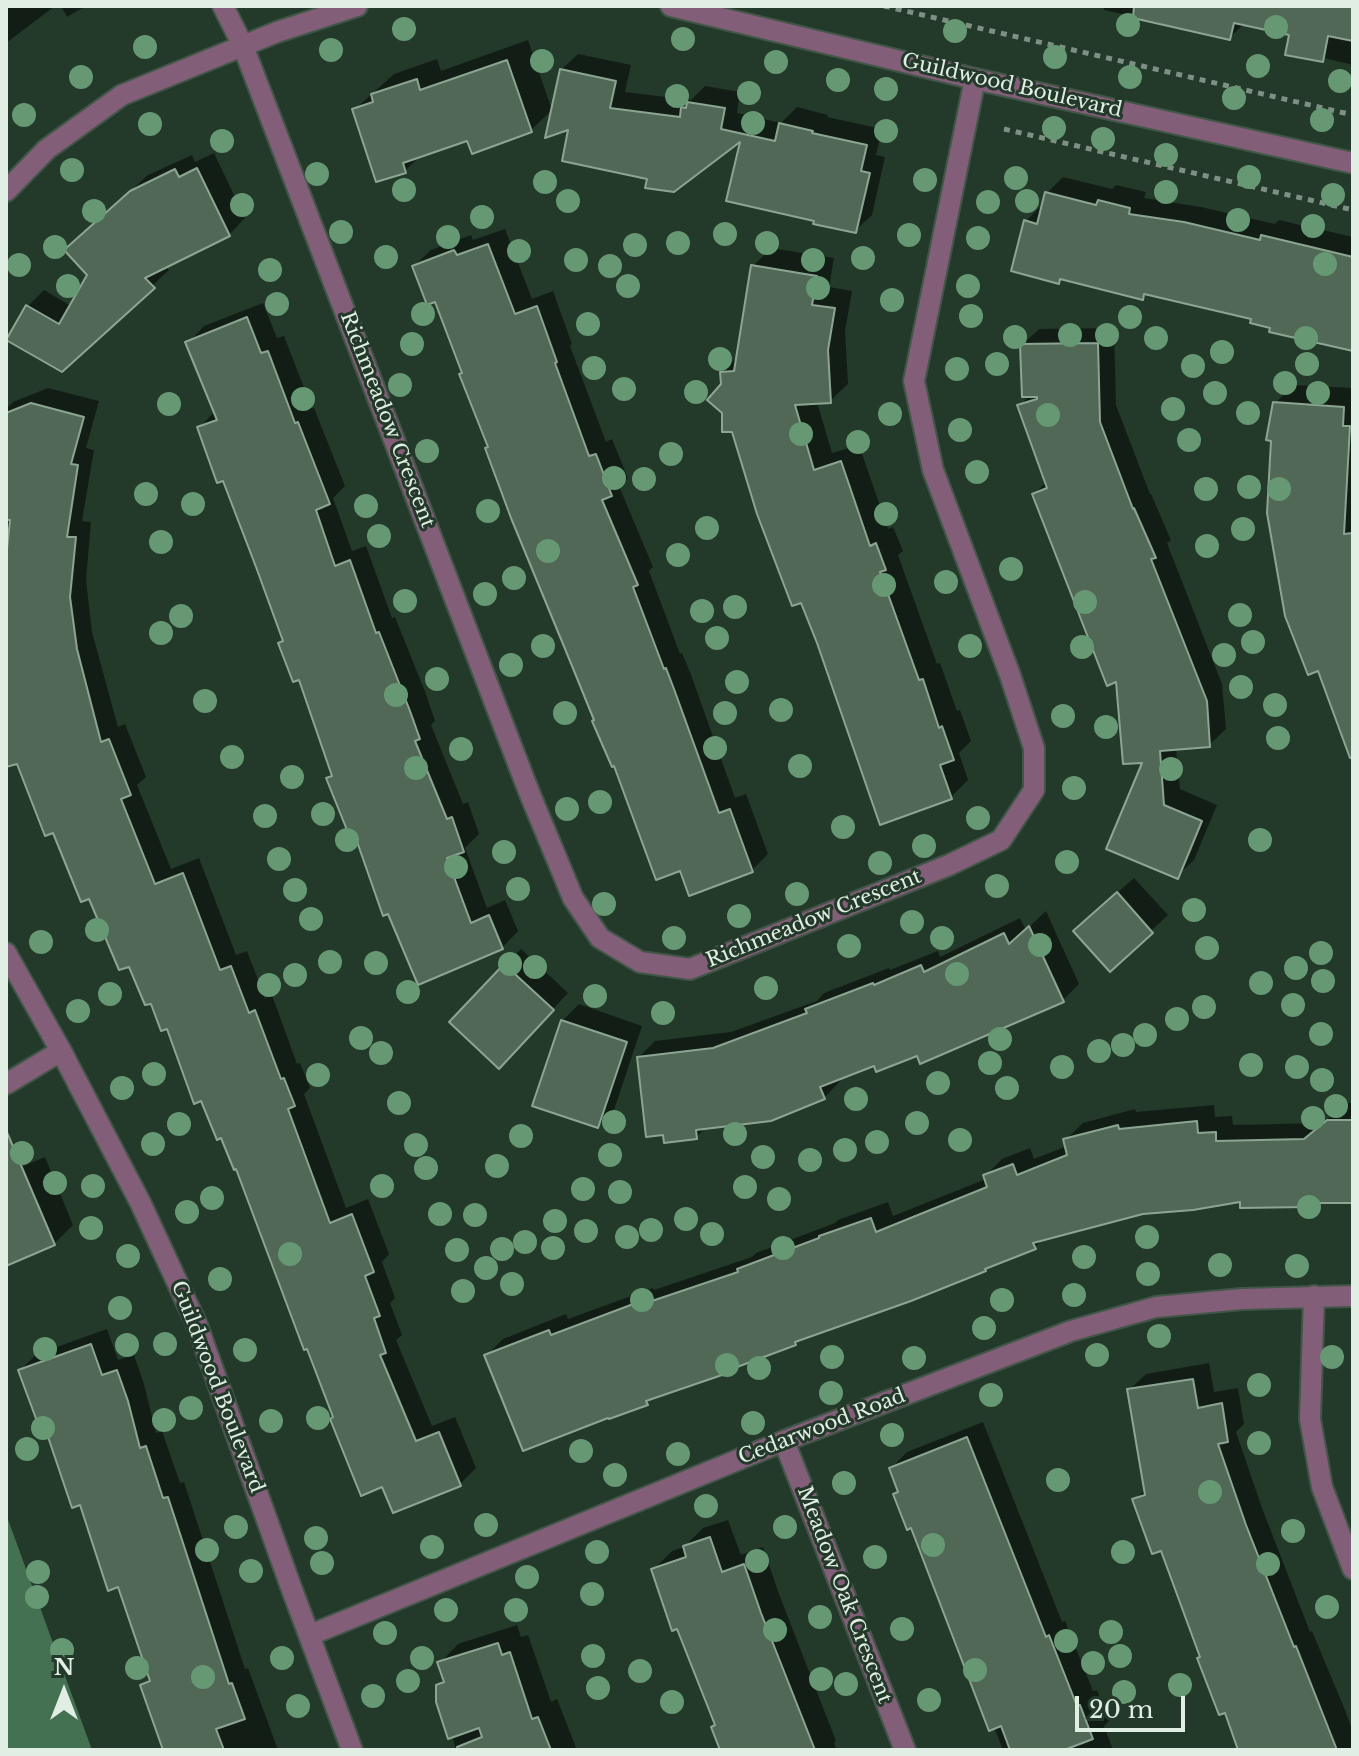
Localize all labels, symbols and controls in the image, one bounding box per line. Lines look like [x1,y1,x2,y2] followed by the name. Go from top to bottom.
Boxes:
[900,49,1124,123] street label: Guildwood Boulevard
[335,309,439,531] street label: Richmeadow Crescent
[703,865,925,973] street label: Richmeadow Crescent
[165,1278,269,1496] street label: Guildwood Boulevard
[735,1384,909,1470] street label: Cedarwood Road
[792,1483,896,1707] street label: Meadow Oak Crescent
[24,1652,104,1732] north arrow
[54,1654,74,1681] text: N
[1079,1680,1189,1730] scale bar
[1089,1695,1154,1724] text: 20 m

